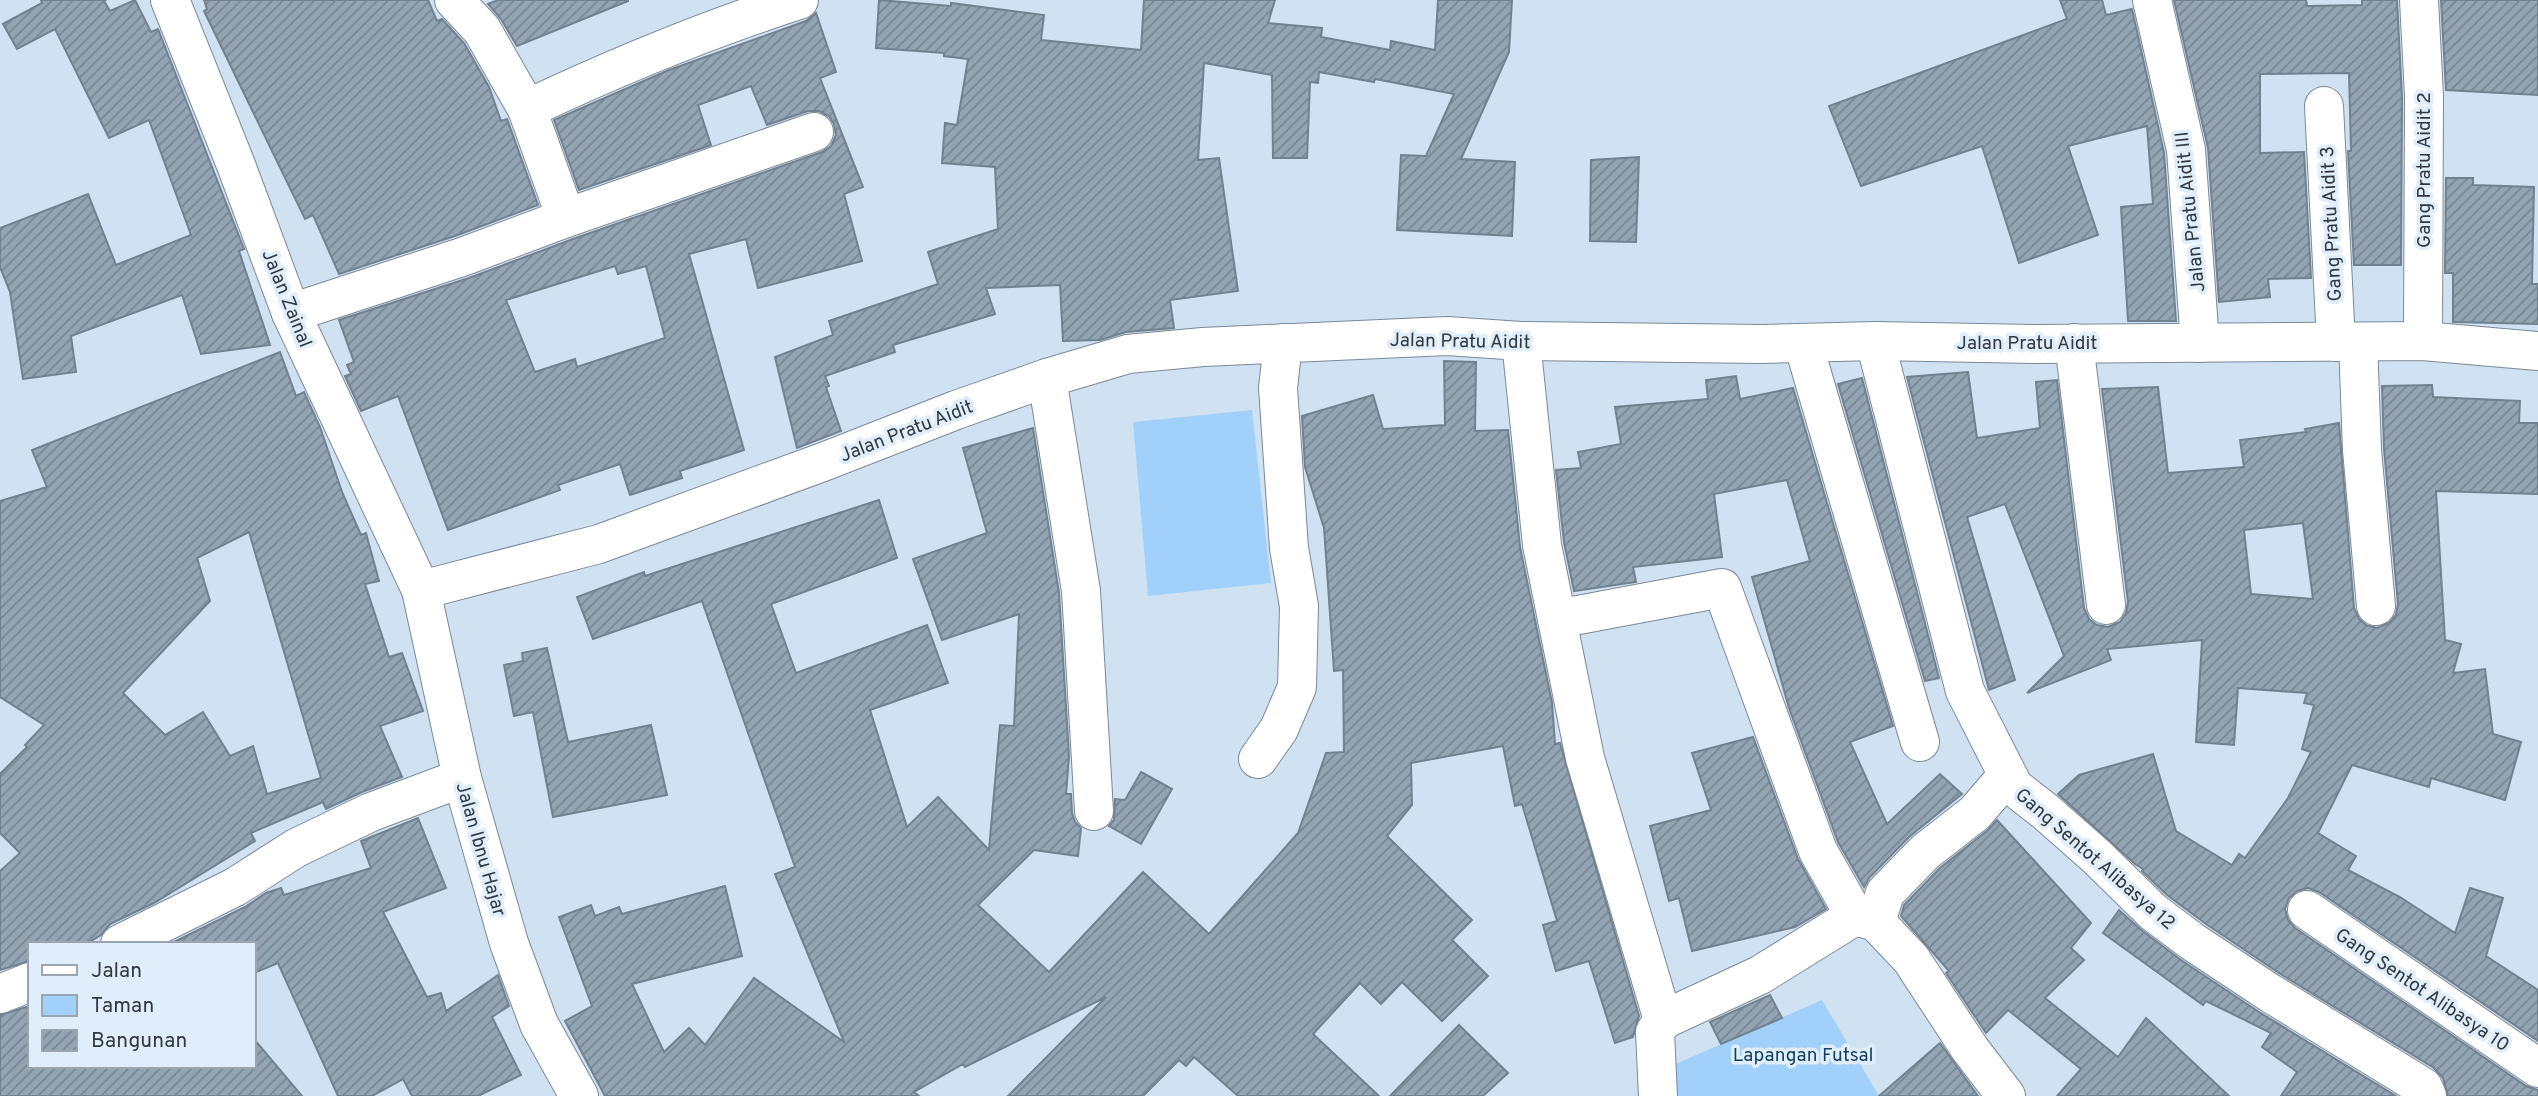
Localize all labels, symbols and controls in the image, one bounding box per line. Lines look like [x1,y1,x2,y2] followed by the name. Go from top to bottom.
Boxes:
[2413,92,2437,248] street label: Gang Pratu Aidit 2
[2171,130,2211,293] street label: Jalan Pratu Aidit III
[2316,146,2348,302] street label: Gang Pratu Aidit 3
[256,246,317,351] street label: Jalan Zainal
[1389,329,1531,355] street label: Jalan Pratu Aidit
[1957,332,2097,356] street label: Jalan Pratu Aidit
[837,395,977,468] street label: Jalan Pratu Aidit
[449,780,511,920] street label: Jalan Ibnu Hajar
[2010,783,2180,936] street label: Gang Sentot Alibasya 12
[2330,923,2514,1058] street label: Gang Sentot Alibasya 10
[28,942,256,1068] legend
[91,958,142,985] text: Jalan
[91,993,154,1020] text: Taman
[91,1028,187,1055] text: Bangunan
[1733,1044,1873,1068] park label: Lapangan Futsal

